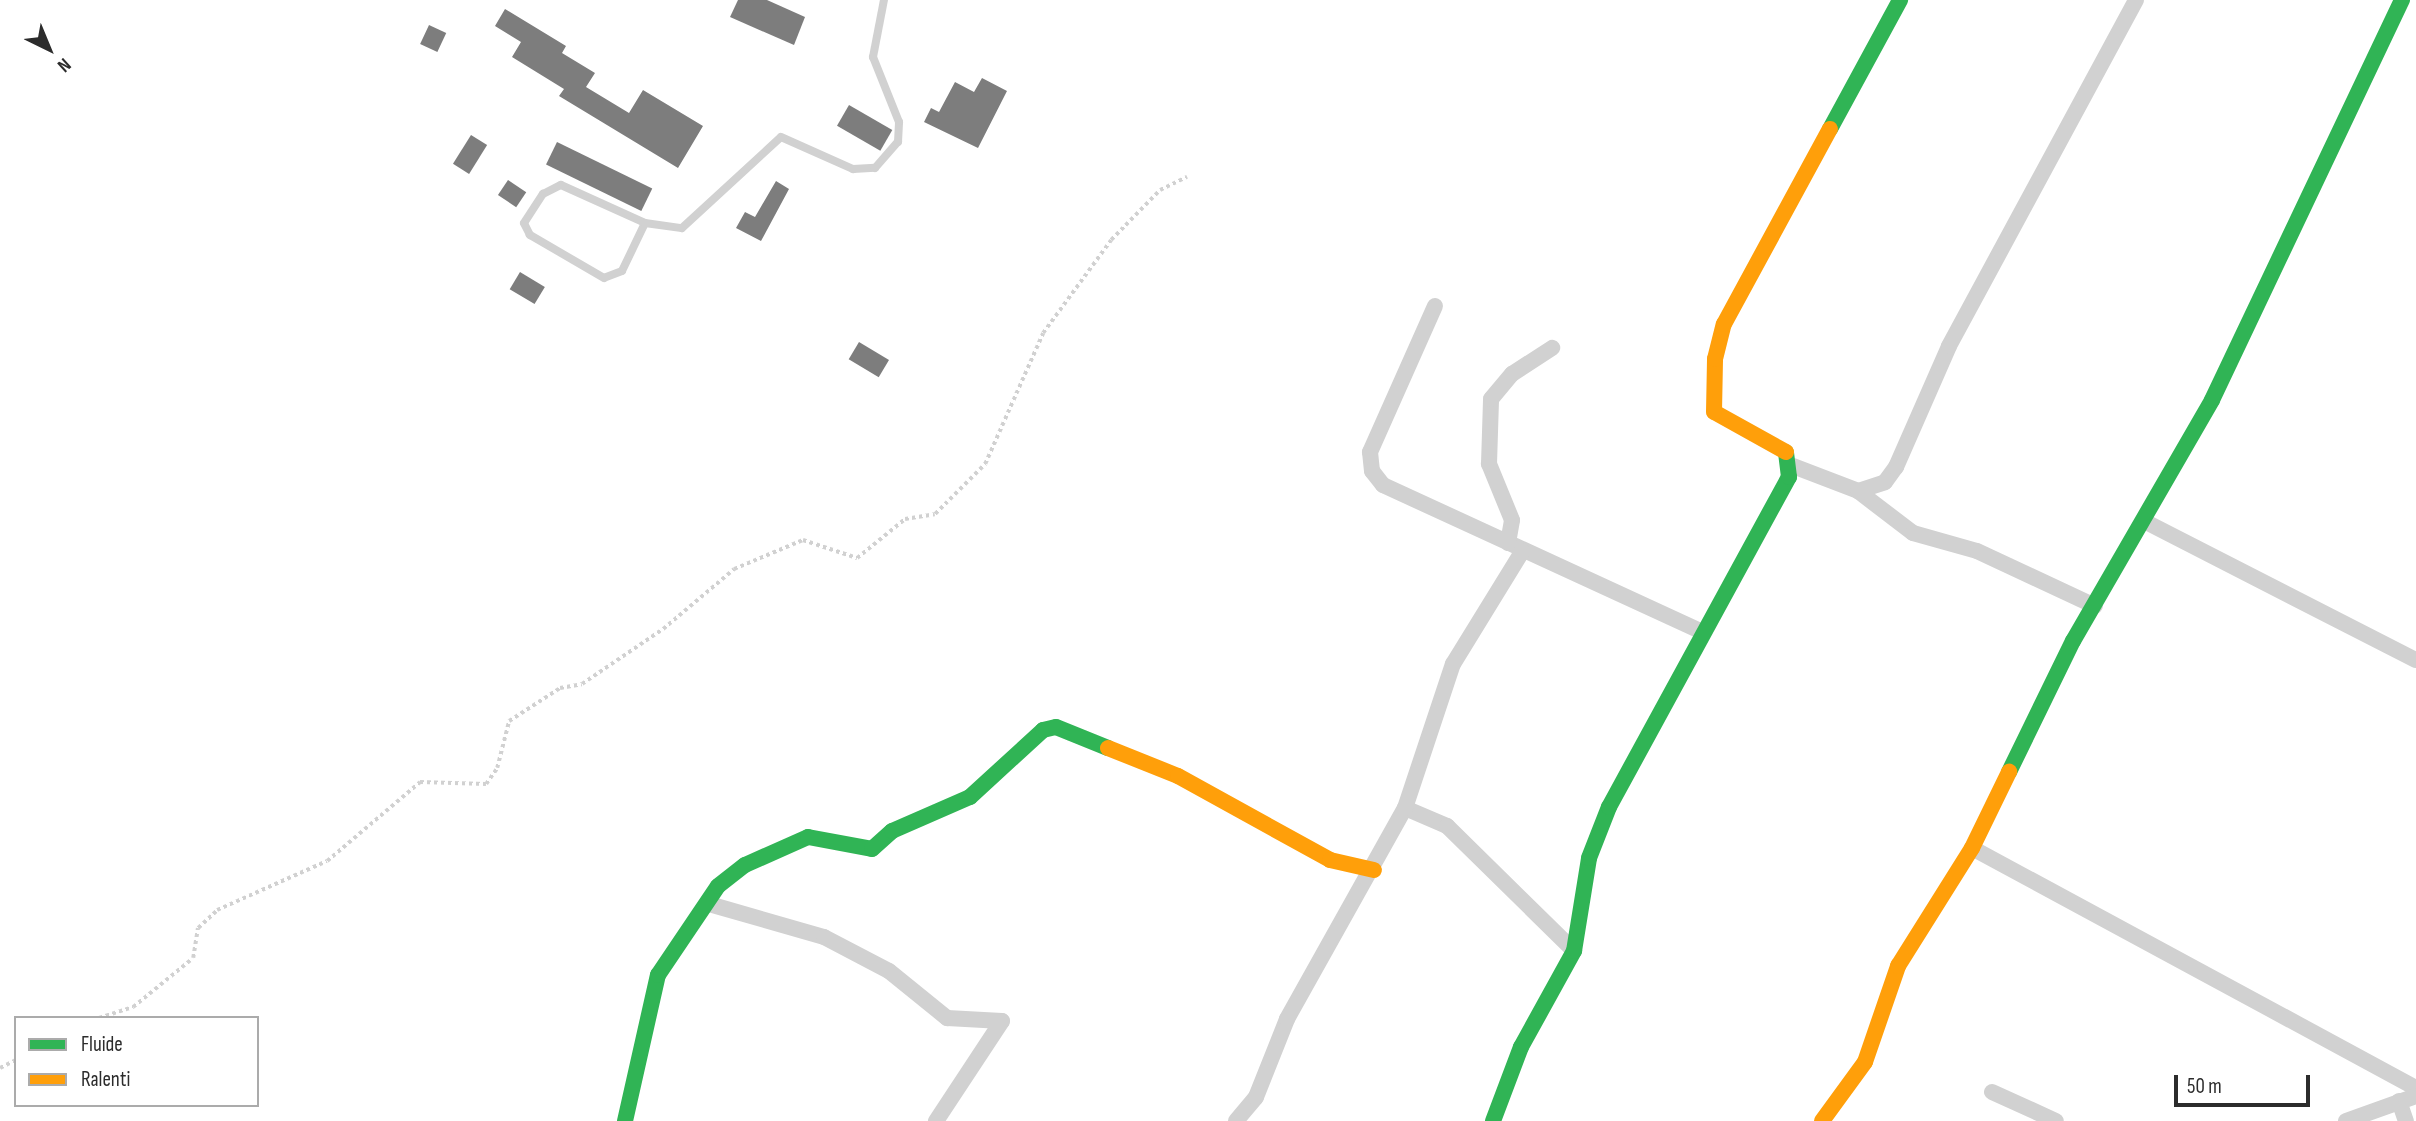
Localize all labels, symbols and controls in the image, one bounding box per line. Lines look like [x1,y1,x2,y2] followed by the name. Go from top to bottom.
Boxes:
[14,14,84,84] north arrow
[52,53,75,77] text: N
[14,1016,259,1107] legend
[81,1032,123,1057] text: Fluide
[2178,1062,2314,1106] scale bar
[81,1067,130,1092] text: Ralenti
[2187,1074,2222,1099] text: 50 m

